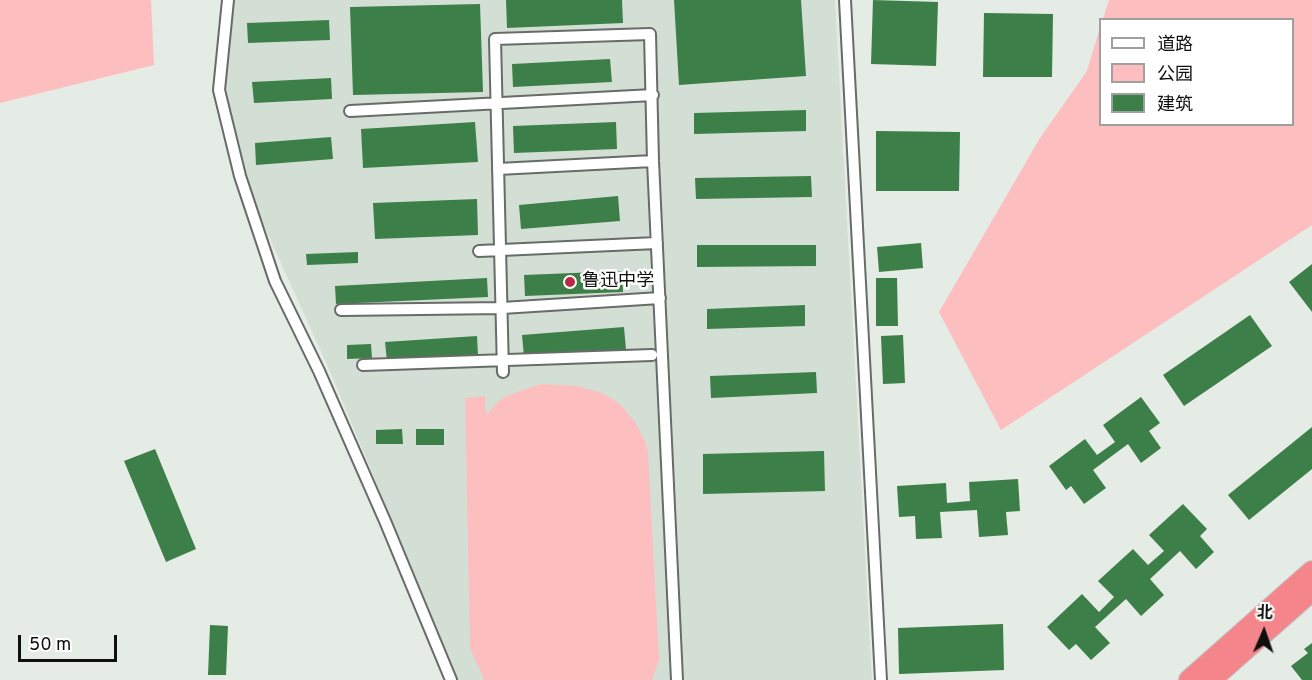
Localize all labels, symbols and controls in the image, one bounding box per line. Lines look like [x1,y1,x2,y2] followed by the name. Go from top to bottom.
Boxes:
[1099,18,1294,126] legend
[1157,34,1193,57] text: 道路
[1157,64,1193,87] text: 公园
[1157,94,1193,117] text: 建筑
[582,271,654,293] place label: 鲁迅中学
[563,275,577,289] marker: 鲁迅中学
[1234,602,1294,662] north arrow
[1256,604,1273,624] text: 北
[21,623,120,661] scale bar
[29,634,71,657] text: 50 m

